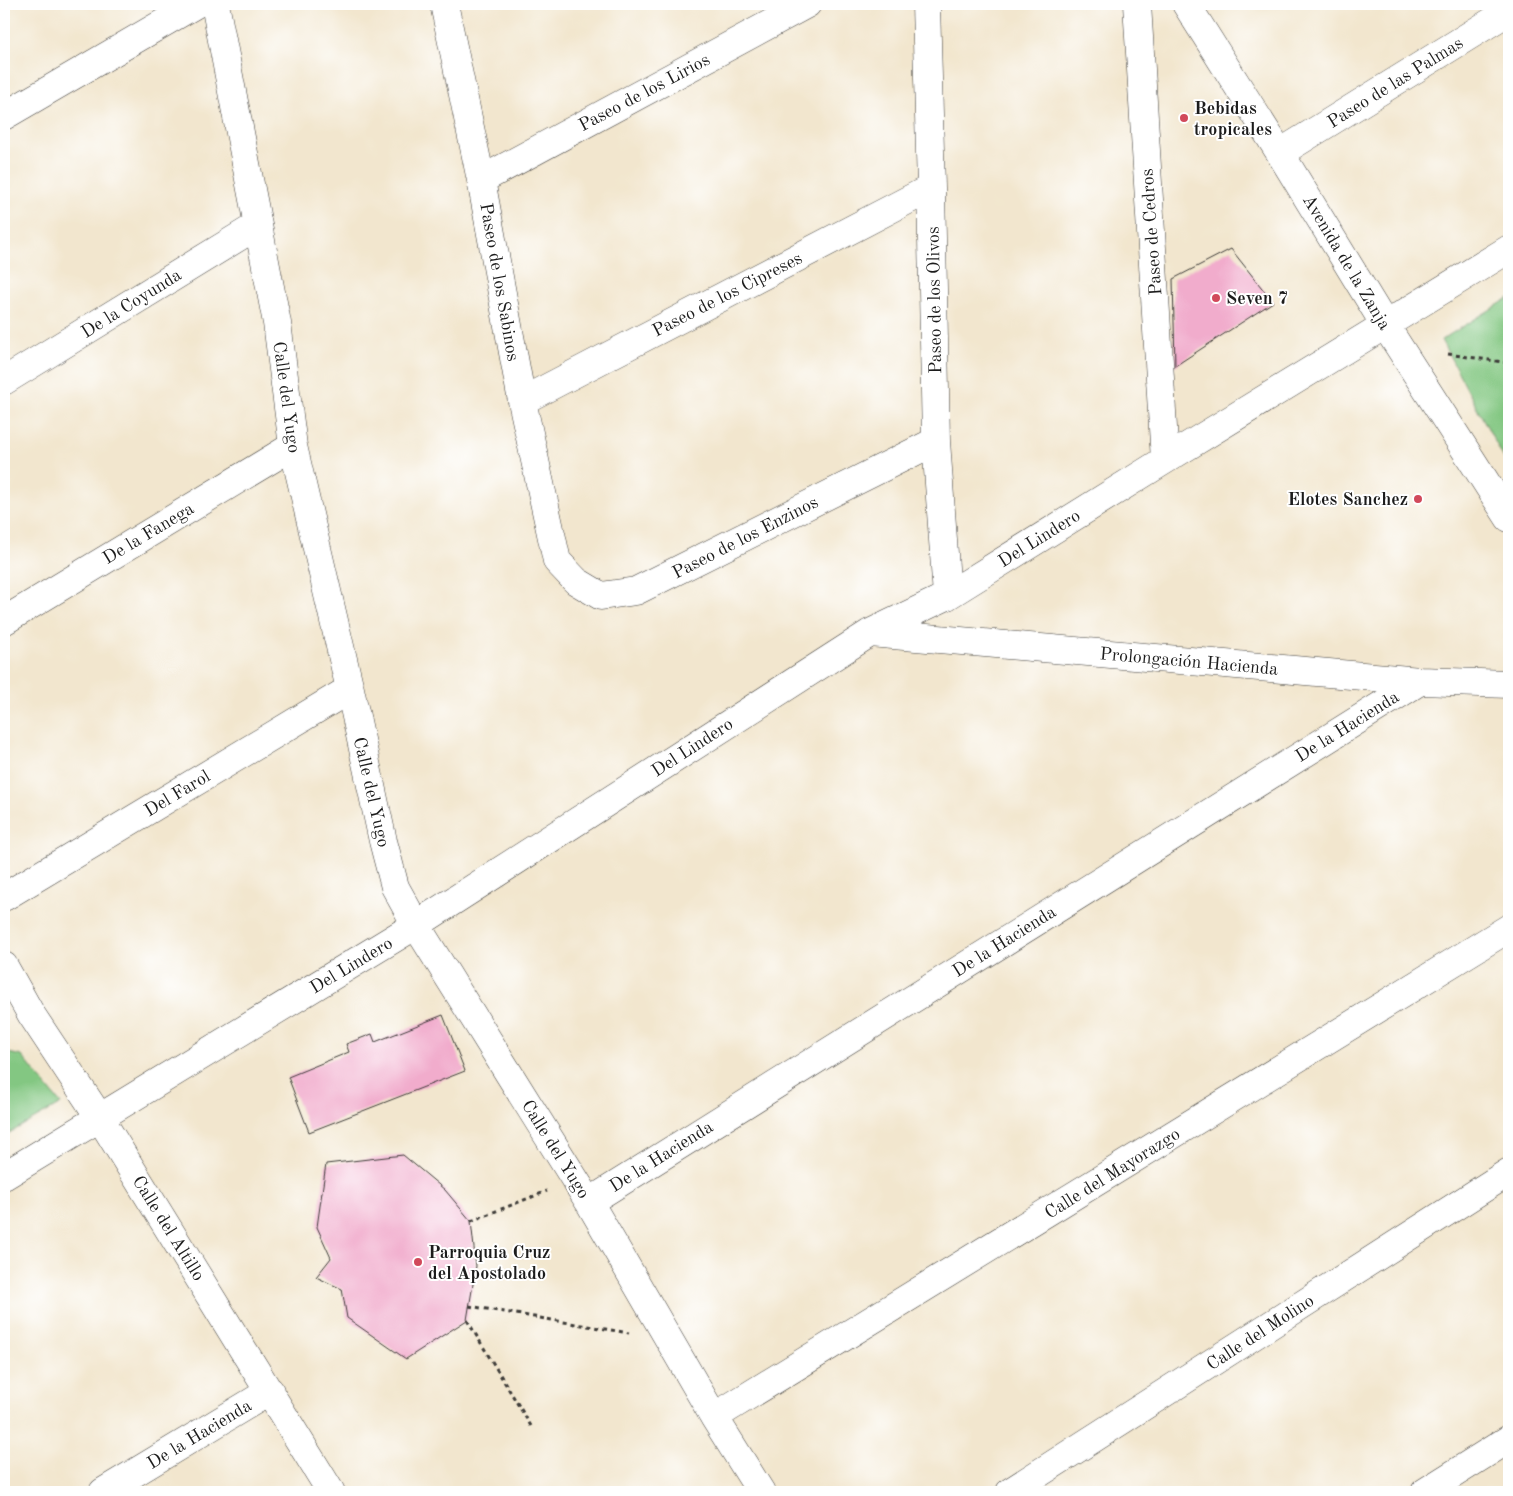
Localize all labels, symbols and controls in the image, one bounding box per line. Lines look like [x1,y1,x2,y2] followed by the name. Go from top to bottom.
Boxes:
[1325,34,1467,132] street label: Paseo de las Palmas
[576,51,713,135] street label: Paseo de los Lirios
[1194,100,1272,139] place label: Bebidas tropicales
[1178,112,1190,124] marker: Bebidas tropicales
[1139,168,1165,296] street label: Paseo de Cedros
[1299,192,1394,333] street label: Avenida de la Zanja
[476,202,522,363] street label: Paseo de los Sabinos
[925,226,945,374] street label: Paseo de los Olivos
[650,249,805,340] street label: Paseo de los Cipreses
[78,266,185,342] street label: De la Coyunda
[1226,290,1288,308] place label: Seven 7
[1210,292,1222,304] marker: Seven 7
[269,340,303,454] street label: Calle del Yugo
[1288,491,1408,509] place label: Elotes Sanchez
[670,493,821,582] street label: Paseo de los Enzinos
[1412,493,1424,505] marker: Elotes Sanchez
[100,500,197,568] street label: De la Fanega
[995,507,1084,571] street label: Del Lindero
[1099,645,1279,679] street label: Prolongación Hacienda
[1293,688,1403,766] street label: De la Hacienda
[649,715,736,781] street label: Del Lindero
[350,735,392,849] street label: Calle del Yugo
[141,767,214,820] street label: Del Farol
[950,903,1060,981] street label: De la Hacienda
[307,934,396,997] street label: Del Lindero
[518,1097,593,1202] street label: Calle del Yugo
[607,1118,717,1196] street label: De la Hacienda
[1042,1125,1183,1223] street label: Calle del Mayorazgo
[129,1173,208,1284] street label: Calle del Altillo
[428,1244,550,1283] place label: Parroquia Cruz del Apostolado
[412,1256,424,1268] marker: Parroquia Cruz del Apostolado
[1204,1291,1317,1374] street label: Calle del Molino
[144,1397,255,1473] street label: De la Hacienda

